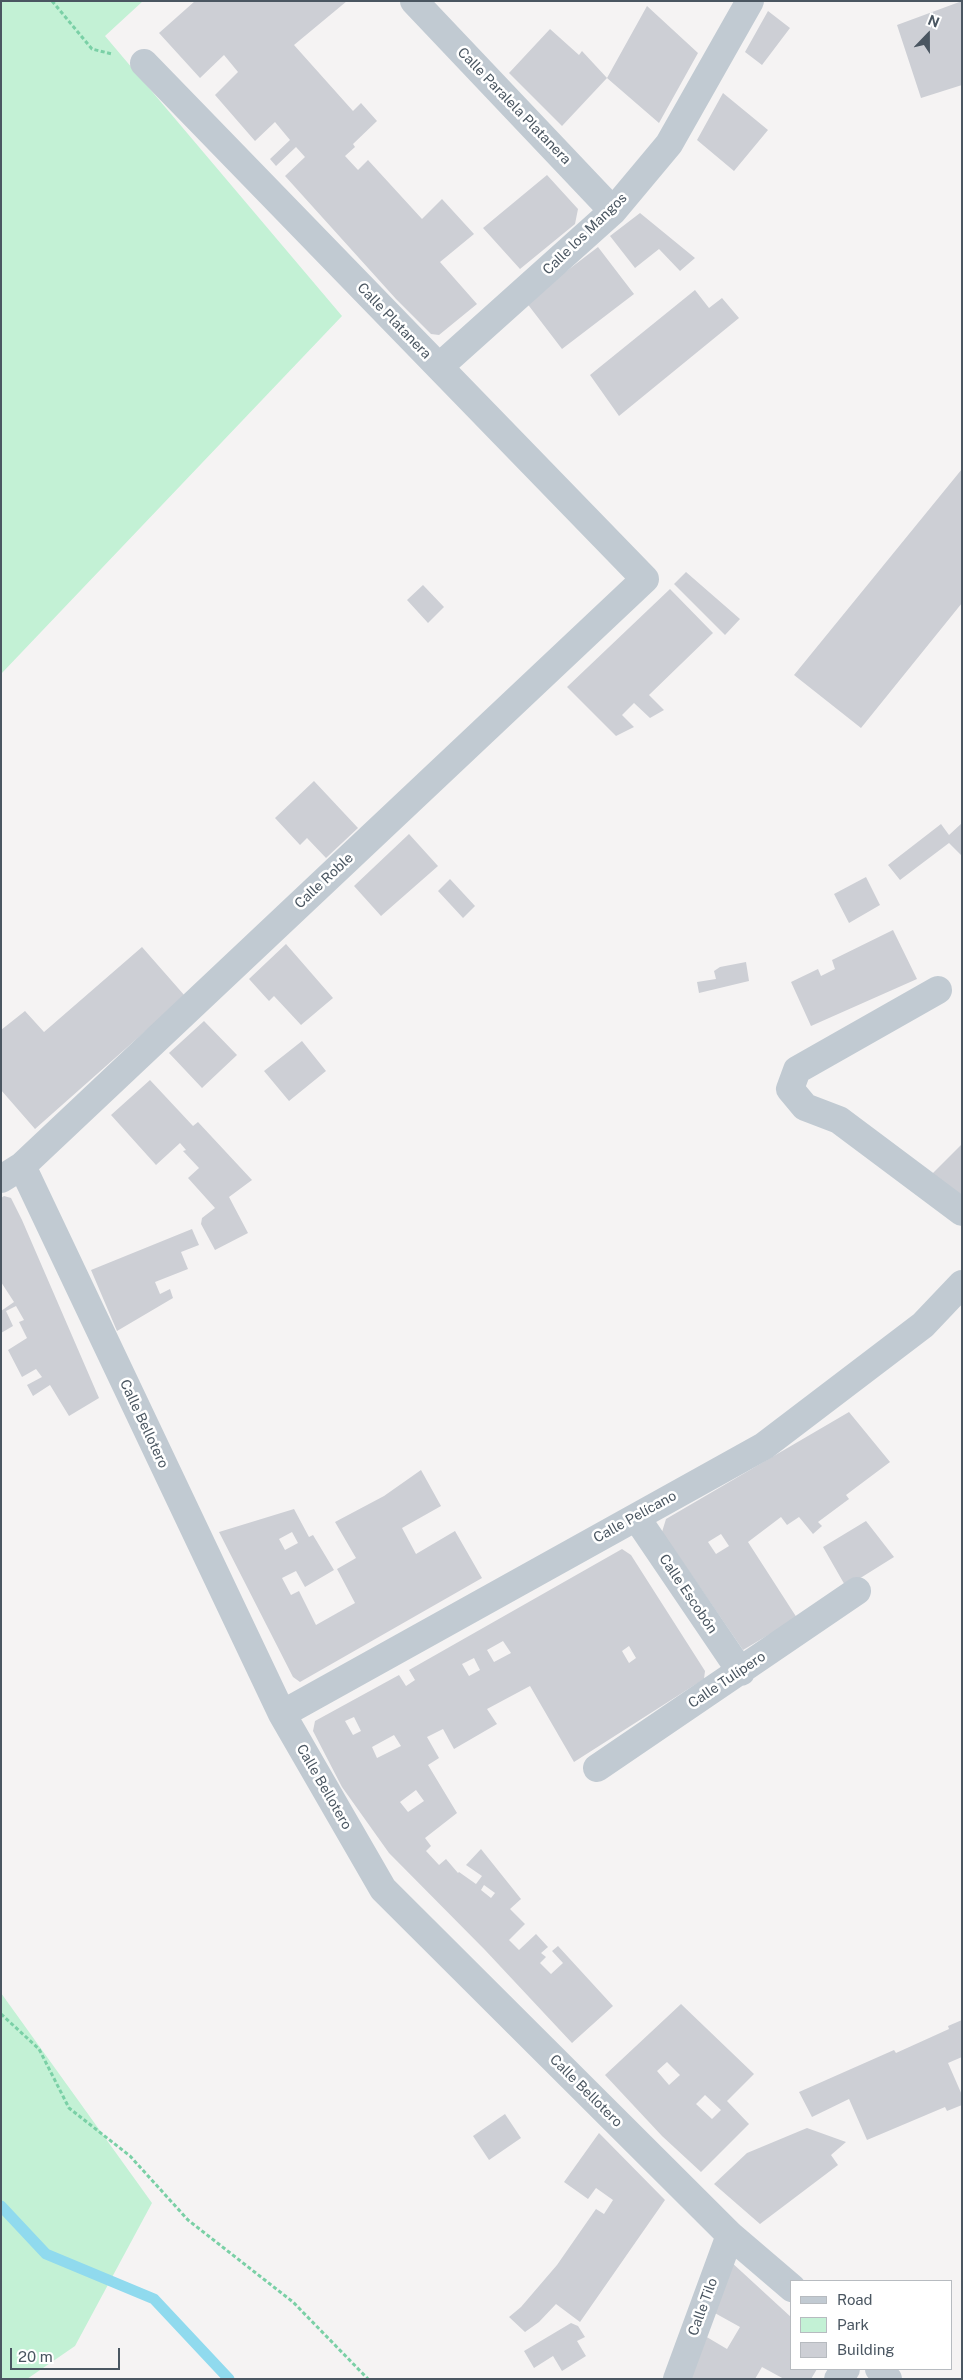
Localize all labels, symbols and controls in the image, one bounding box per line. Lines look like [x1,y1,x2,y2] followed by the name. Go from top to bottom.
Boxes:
[903,10,953,60] north arrow
[926,12,942,31] text: N
[454,44,574,168] street label: Calle Paralela Platanera
[539,190,631,278] street label: Calle los Mangos
[354,279,434,363] street label: Calle Platanera
[291,850,357,912] street label: Calle Roble
[116,1377,172,1471] street label: Calle Bellotero
[591,1487,679,1547] street label: Calle Pelícano
[655,1551,721,1637] street label: Calle Escobón
[685,1648,769,1712] street label: Calle Tulípero
[293,1741,355,1833] street label: Calle Bellotero
[546,2051,626,2131] street label: Calle Bellotero
[685,2276,721,2338] street label: Calle Tilo
[790,2280,953,2370] legend
[837,2291,873,2308] text: Road
[837,2316,869,2333] text: Park
[12,2338,122,2370] scale bar
[837,2341,895,2358] text: Building
[18,2348,53,2365] text: 20 m

